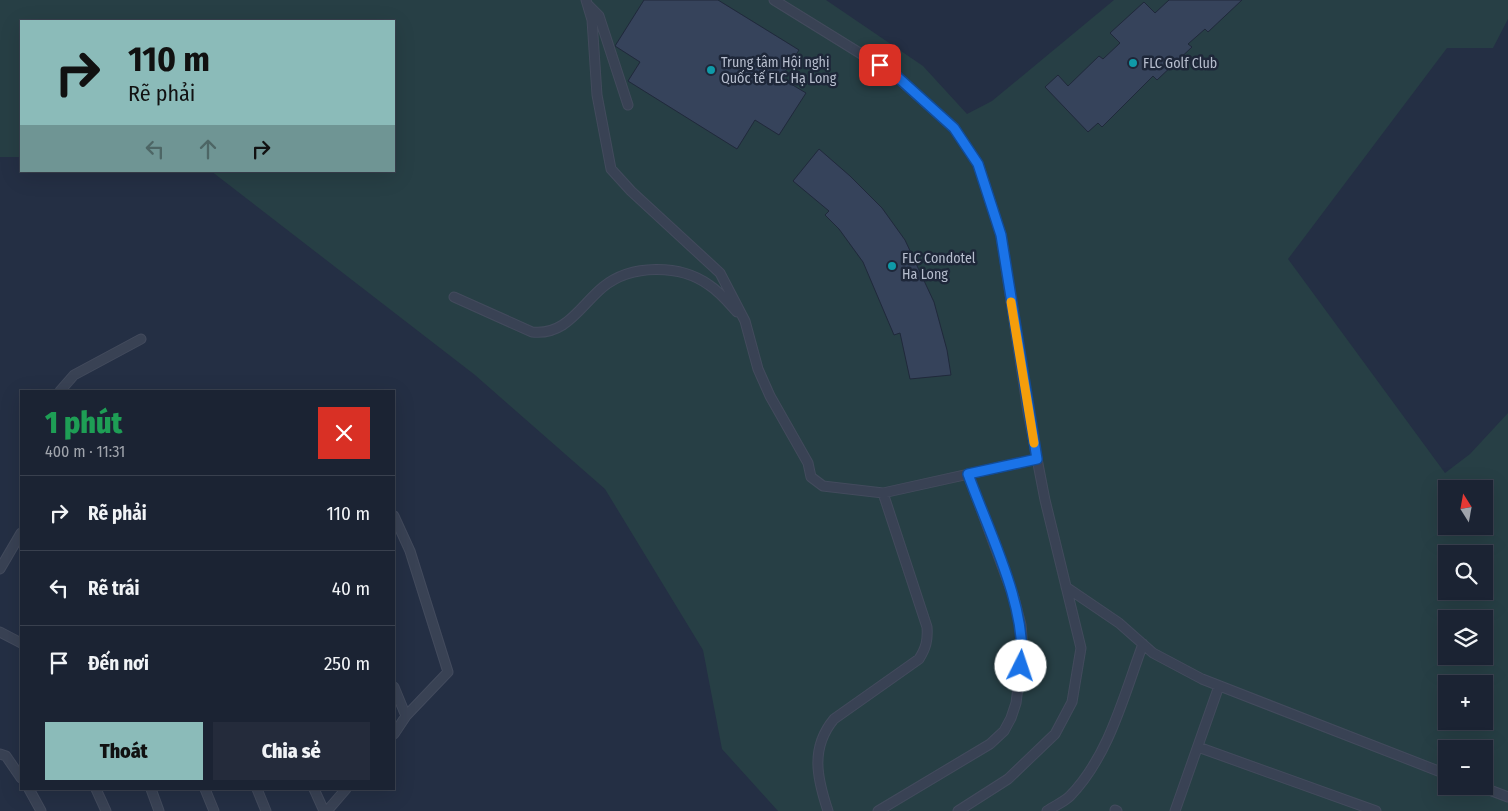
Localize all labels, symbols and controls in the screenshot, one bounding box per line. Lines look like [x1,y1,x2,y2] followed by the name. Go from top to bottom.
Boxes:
[128,38,210,80] text: 110 m
[45,40,110,105] icon: right
[859,44,901,86] pin
[866,51,894,79] icon: arrive
[721,54,837,87] place label: Trung tâm Hội nghị Quốc tế FLC Hạ Long
[1143,55,1217,72] place label: FLC Golf Club
[1127,57,1139,69] marker: FLC Golf Club
[705,64,717,76] marker: Trung tâm Hội nghị Quốc tế FLC Hạ Long
[128,80,195,107] text: Rẽ phải
[141,135,169,163] icon: left
[194,135,222,163] icon: ahead
[247,135,275,163] icon: right
[902,250,976,283] place label: FLC Condotel Ha Long
[886,260,898,272] marker: FLC Condotel Ha Long
[45,405,122,441] text: 1 phút
[318,407,370,459] button: close
[45,442,125,461] text: 400 m · 11:31
[1438,480,1492,535] north arrow
[1438,480,1493,795] map controls
[45,499,73,527] icon: right
[88,502,147,525] text: Rẽ phải
[326,502,370,525] text: 110 m
[1438,545,1493,600] button: search
[45,574,73,602] icon: left
[88,577,139,600] text: Rẽ trái
[332,577,370,600] text: 40 m
[1438,610,1493,665] button: layers
[994,639,1046,691] position arrow
[45,649,73,677] icon: arrive
[88,652,149,675] text: Đến nơi
[324,652,370,675] text: 250 m
[1438,675,1493,730] button: +
[45,722,203,780] button: Thoát
[213,722,370,780] button: Chia sẻ
[1438,740,1493,795] button: −

